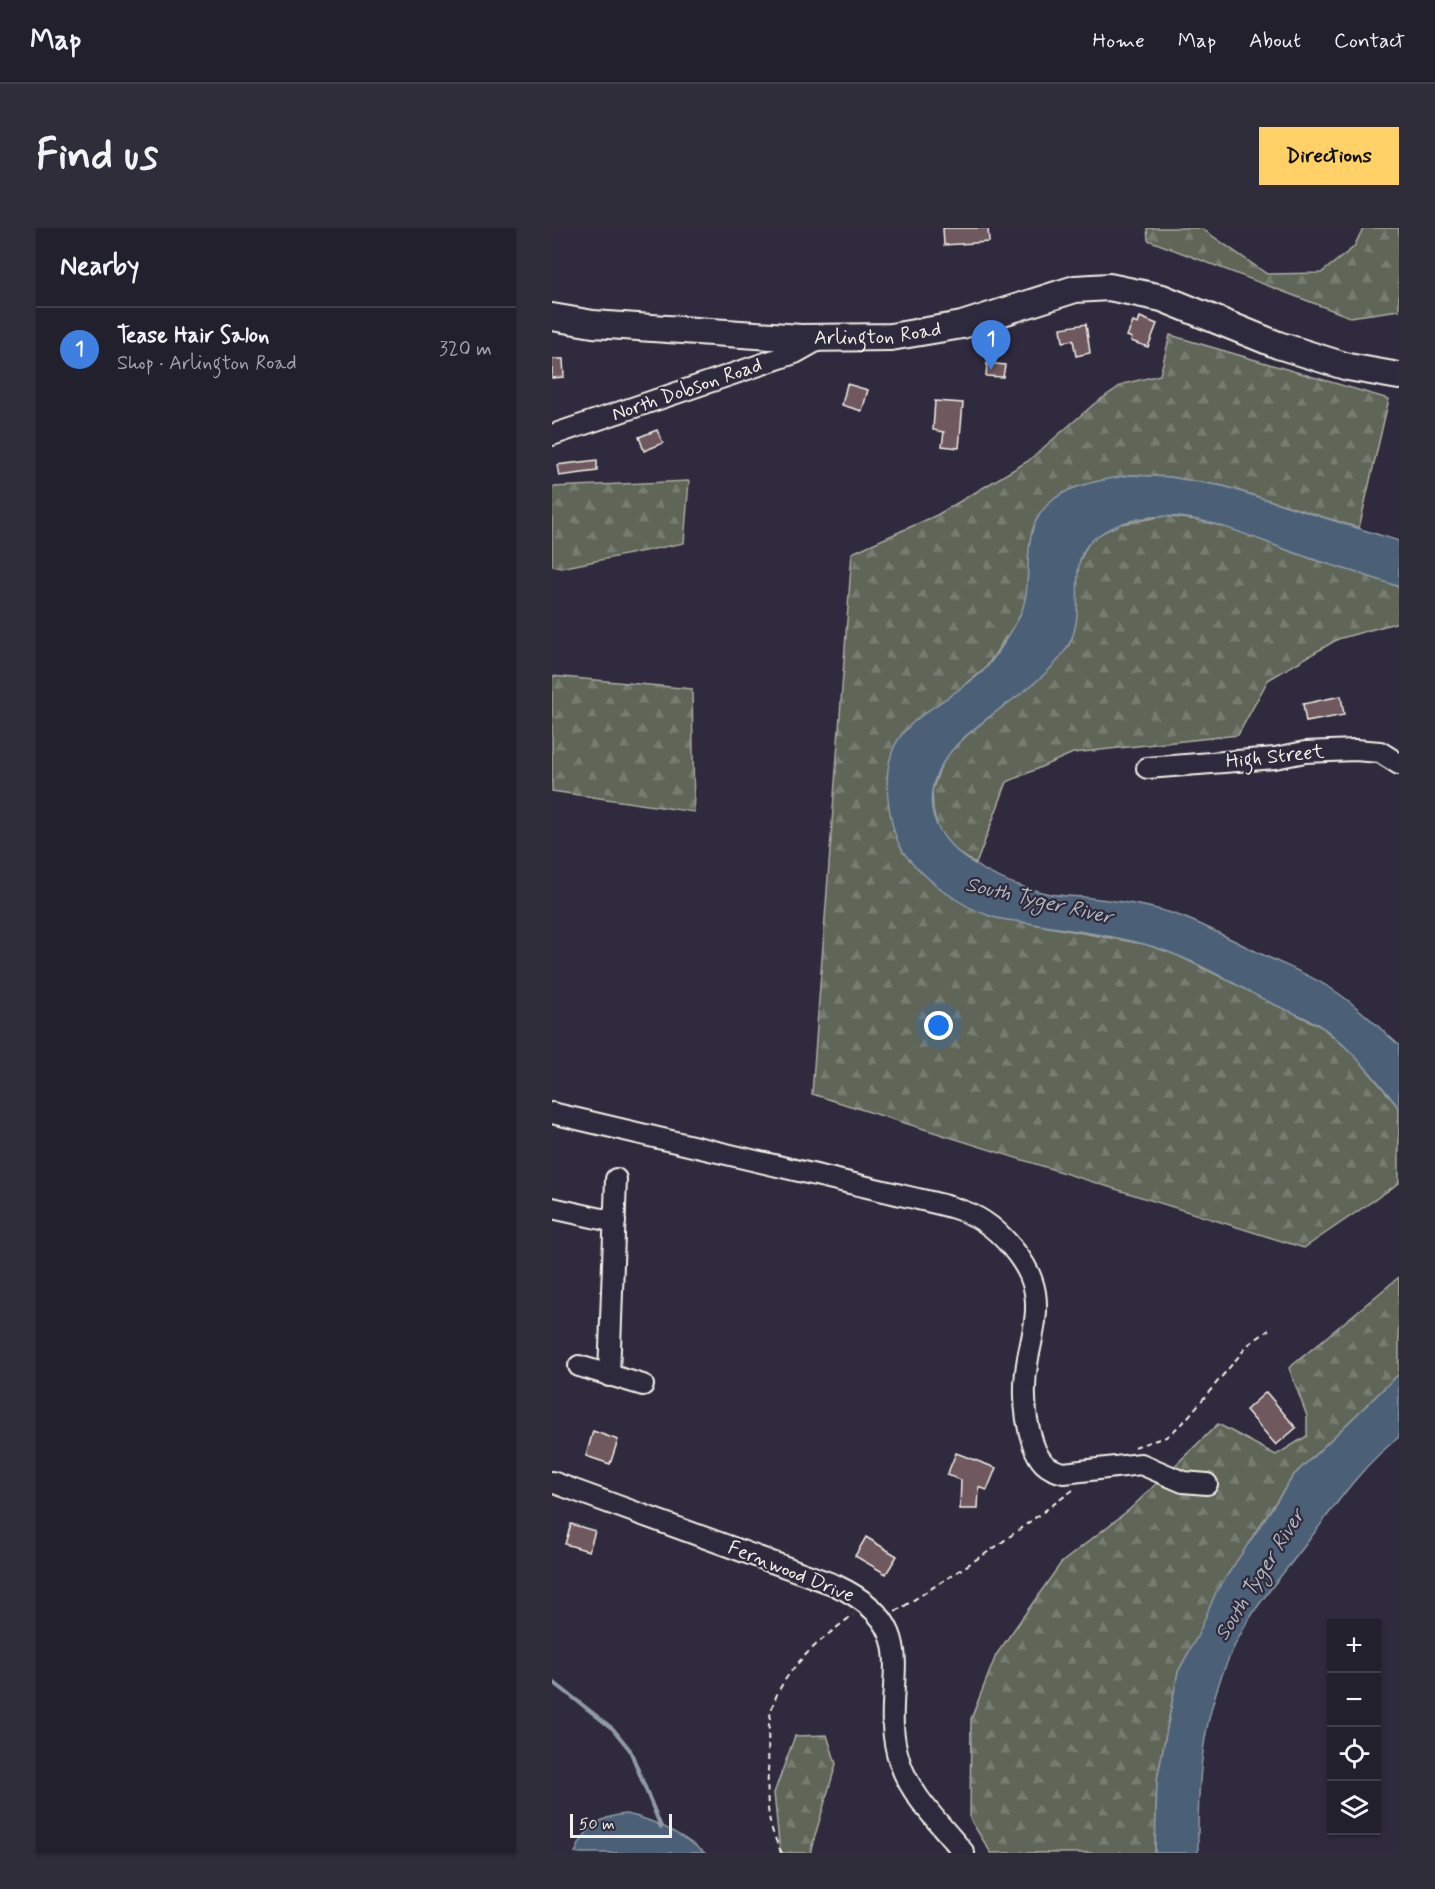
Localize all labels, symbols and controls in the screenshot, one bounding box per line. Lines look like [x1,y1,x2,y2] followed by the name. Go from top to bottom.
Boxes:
[30,23,81,60] text: Map
[1093,27,1145,55] text: Home
[1178,27,1216,55] text: Map
[1249,27,1301,55] text: About
[1334,27,1405,55] text: Contact
[1259,127,1399,185] button: Directions
[36,129,158,184] text: Find us
[60,250,139,284] text: Nearby
[814,315,943,353] street label: Arlington Road
[972,320,1010,370] pin: 1
[117,322,269,350] text: Tease Hair Salon
[75,336,84,363] text: 1
[439,336,492,363] text: 320 m
[117,350,297,377] text: Shop · Arlington Road
[608,352,766,428] street label: North Dobson Road
[1225,738,1326,778] street label: High Street
[962,870,1117,934] water label: South Tyger River
[924,1011,953,1040] your location
[1208,1502,1314,1647] water label: South Tyger River
[724,1534,858,1610] street label: Fernwood Drive
[1327,1619,1381,1835] map controls
[1327,1619,1381,1673] button: +
[1327,1673,1381,1727] button: −
[1327,1727,1381,1781] button: locate
[1327,1781,1381,1835] button: layers
[570,1811,672,1838] scale bar
[579,1814,615,1835] text: 50 m

